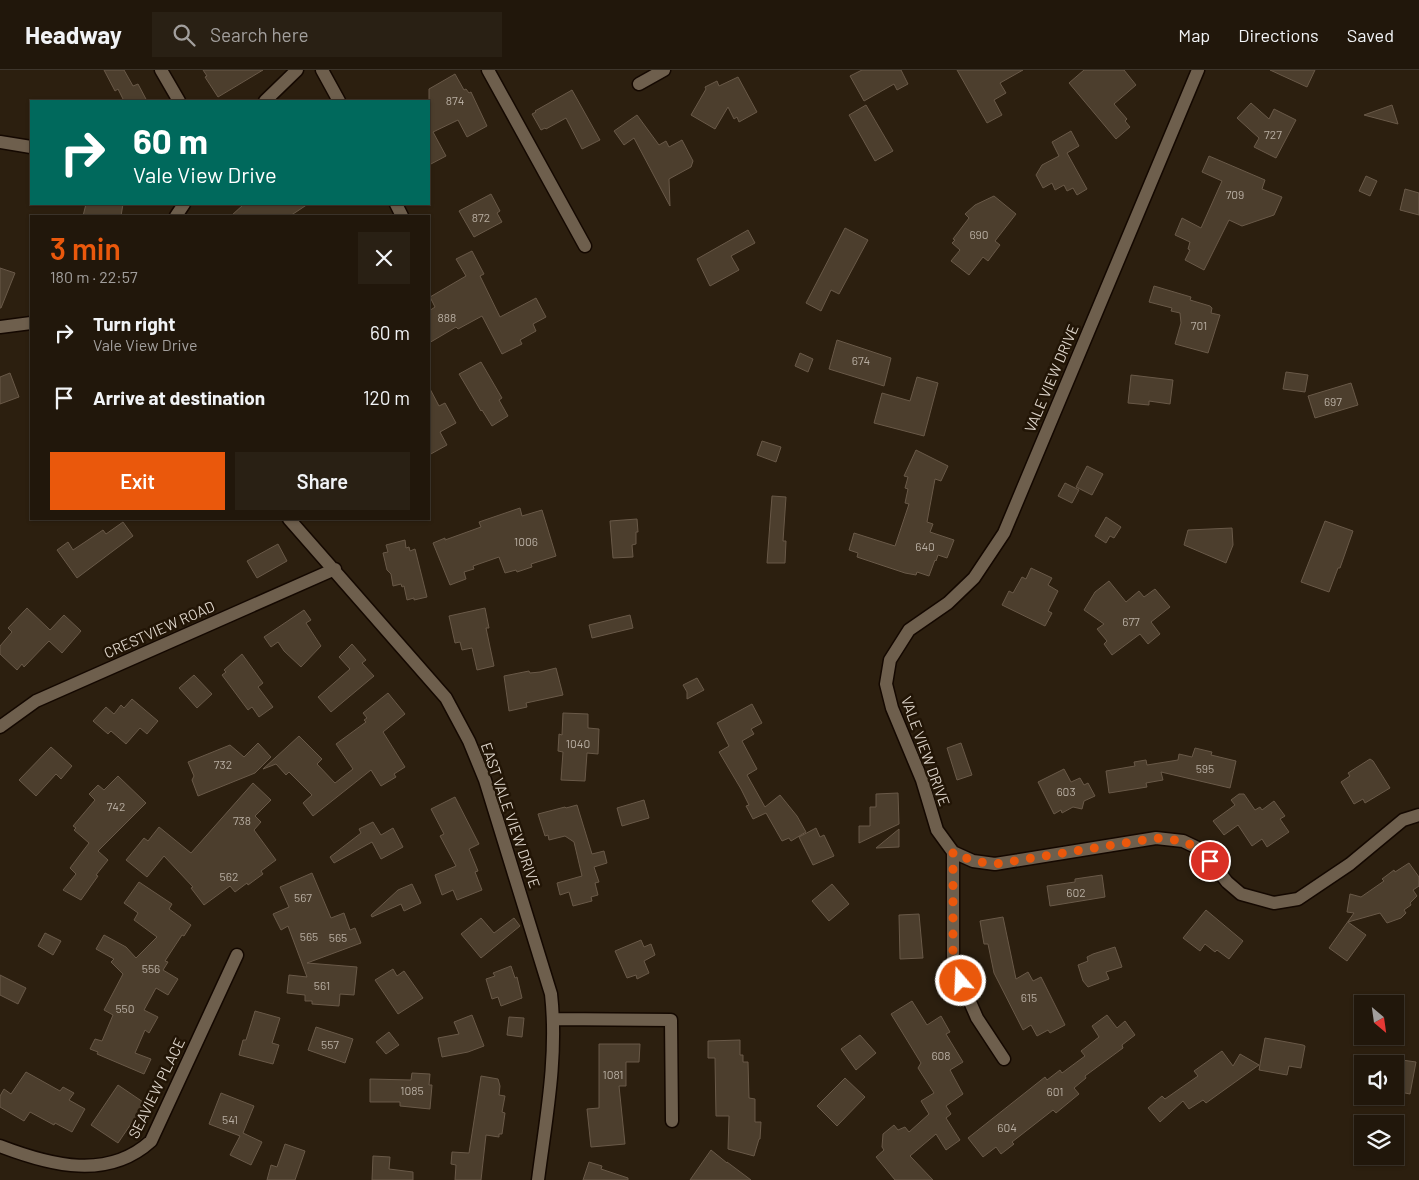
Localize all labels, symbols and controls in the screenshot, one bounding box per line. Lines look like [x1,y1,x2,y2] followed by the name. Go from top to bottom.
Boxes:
[152,12,502,57] search box
[25,20,122,49] text: Headway
[170,21,198,49] icon: search
[210,23,309,46] text: Search here
[1178,24,1210,46] text: Map
[1238,24,1319,46] text: Directions
[1347,24,1394,46] text: Saved
[446,93,464,107] house number: 874
[133,119,208,161] text: 60 m
[50,120,115,185] icon: right
[1264,127,1282,141] house number: 727
[133,161,277,187] text: Vale View Drive
[1226,187,1244,201] house number: 709
[472,210,490,224] house number: 872
[969,227,989,241] house number: 690
[50,230,121,266] text: 3 min
[358,232,410,284] button: close
[50,267,138,286] text: 180 m · 22:57
[438,310,456,324] house number: 888
[93,312,175,335] text: Turn right
[1191,318,1207,332] house number: 701
[50,319,78,347] icon: right
[370,321,410,344] text: 60 m
[1020,321,1082,435] street label: VALE VIEW DRIVE
[93,335,197,354] text: Vale View Drive
[852,353,870,367] house number: 674
[50,384,78,412] icon: arrive
[93,386,265,409] text: Arrive at destination
[363,386,410,409] text: 120 m
[1324,394,1342,408] house number: 697
[50,452,225,510] button: Exit
[235,452,410,510] button: Share
[514,534,538,548] house number: 1006
[915,539,935,553] house number: 640
[101,596,217,662] street label: CRESTVIEW ROAD
[1122,614,1140,628] house number: 677
[898,694,954,808] street label: VALE VIEW DRIVE
[566,736,590,750] house number: 1040
[478,740,544,890] street label: EAST VALE VIEW DRIVE
[214,757,232,771] house number: 732
[1196,761,1214,775] house number: 595
[1056,784,1076,798] house number: 603
[107,799,125,813] house number: 742
[233,813,251,827] house number: 738
[1189,840,1231,882] pin
[1196,847,1224,875] icon: arrive
[220,869,238,883] house number: 562
[1066,885,1086,899] house number: 602
[294,890,312,904] house number: 567
[300,929,318,943] house number: 565
[329,930,347,944] house number: 565
[934,954,986,1006] position arrow
[142,961,160,975] house number: 556
[314,978,330,992] house number: 561
[1021,990,1037,1004] house number: 615
[1354,995,1404,1045] north arrow
[1354,995,1404,1165] map controls
[115,1001,135,1015] house number: 550
[124,1035,188,1141] street label: SEAVIEW PLACE
[321,1037,339,1051] house number: 557
[931,1048,951,1062] house number: 608
[1354,1055,1404,1105] button: sound
[602,1067,624,1081] house number: 1081
[400,1083,424,1097] house number: 1085
[1047,1084,1063,1098] house number: 601
[222,1112,238,1126] house number: 541
[1354,1115,1404,1165] button: layers
[997,1120,1017,1134] house number: 604

